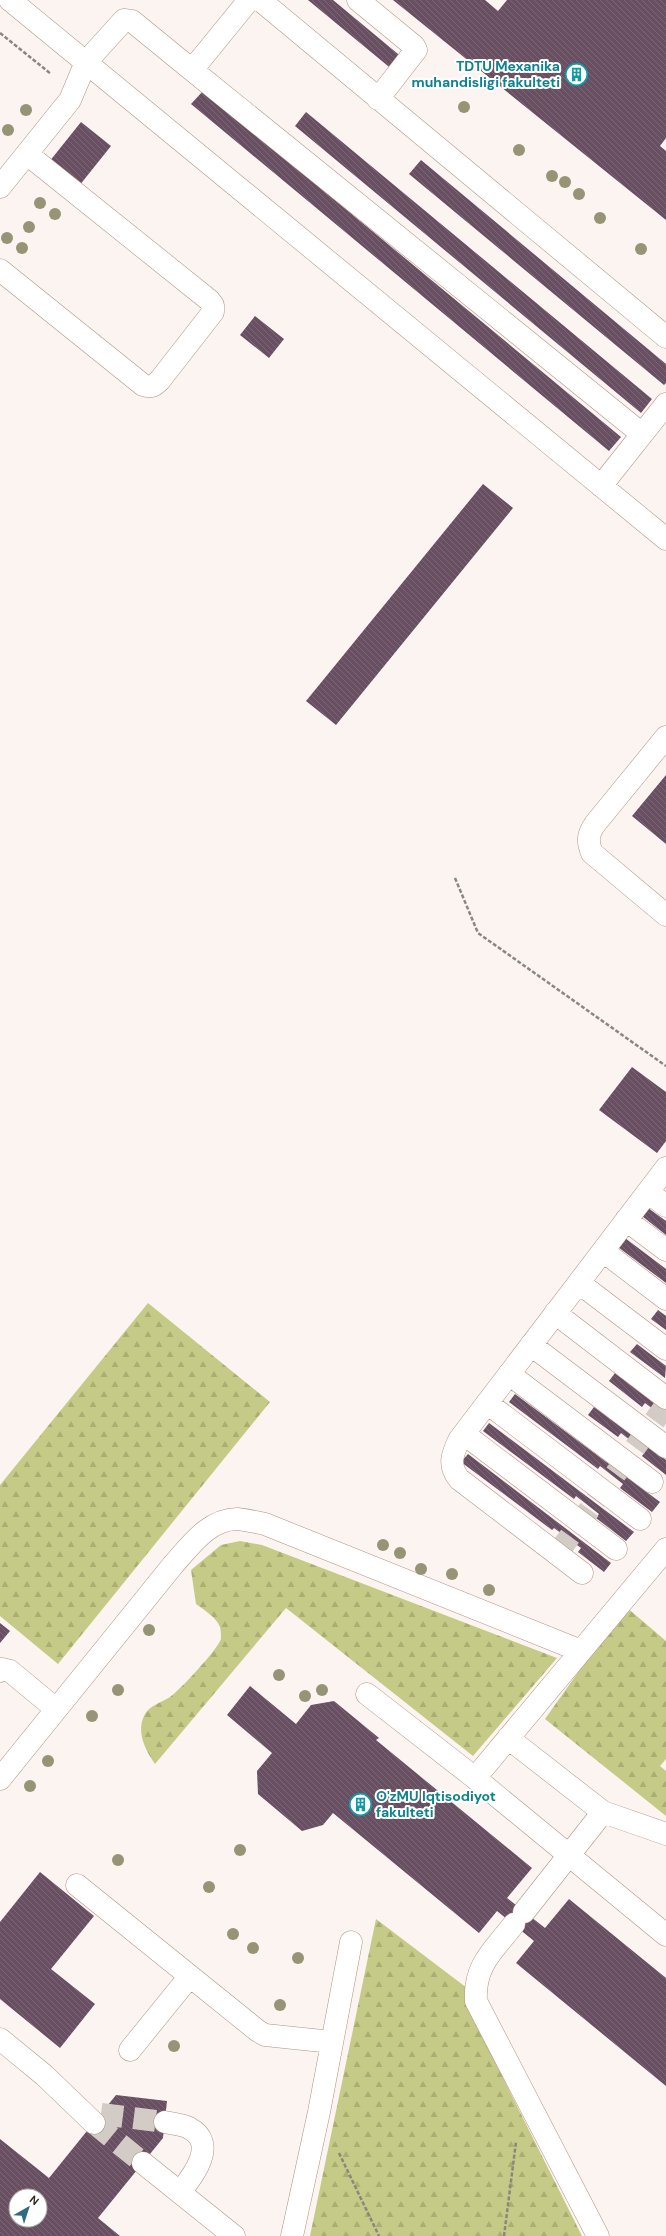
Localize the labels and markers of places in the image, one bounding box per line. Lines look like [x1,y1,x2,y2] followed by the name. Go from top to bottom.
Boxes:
[412,57,560,91] place label: TDTU Mexanika muhandisligi fakulteti
[563,61,589,87] building icon: TDTU Mexanika muhandisligi fakulteti
[376,1787,496,1821] place label: O'zMU Iqtisodiyot fakulteti
[348,1791,374,1817] building icon: O'zMU Iqtisodiyot fakulteti

